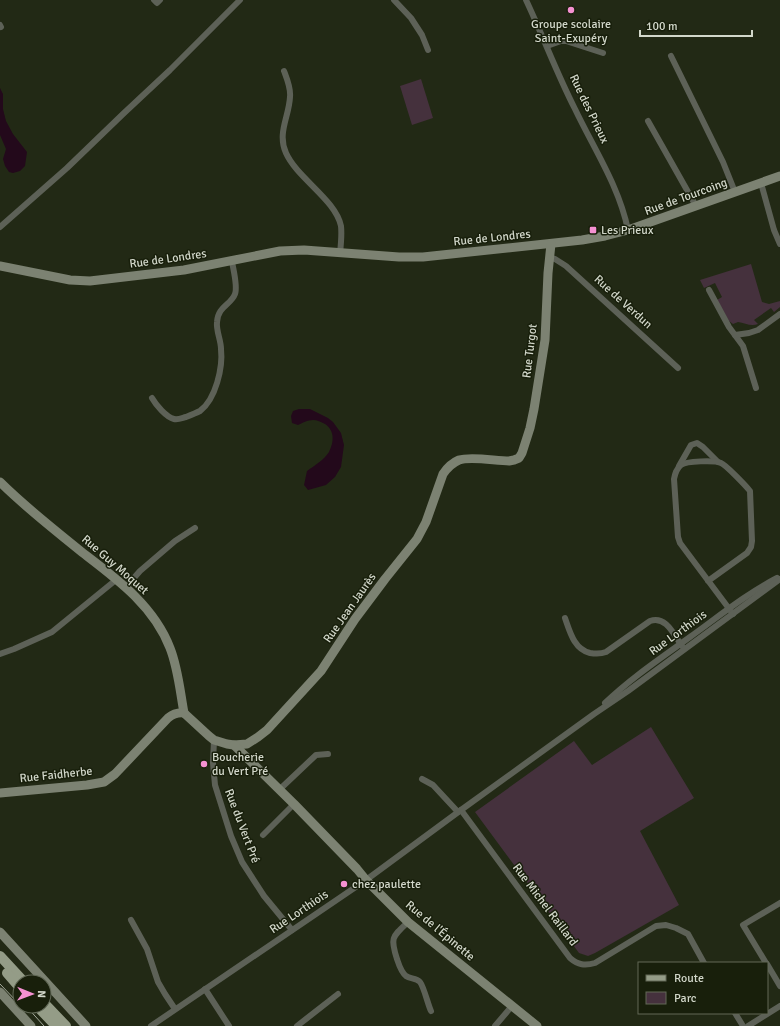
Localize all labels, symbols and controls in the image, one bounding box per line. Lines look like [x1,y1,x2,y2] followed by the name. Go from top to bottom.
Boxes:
[566,5,576,15] marker: Groupe scolaire Saint-Exupéry
[640,12,752,38] scale bar
[531,17,611,46] place label: Groupe scolaire Saint-Exupéry
[646,19,678,34] text: 100 m
[566,72,612,146] street label: Rue des Prieux
[643,175,729,219] street label: Rue de Tourcoing
[601,223,654,238] place label: Les Prieux
[588,225,598,235] marker: Les Prieux
[453,226,531,250] street label: Rue de Londres
[128,246,208,272] street label: Rue de Londres
[591,272,655,332] street label: Rue de Verdun
[519,323,541,379] street label: Rue Turgot
[78,532,152,598] street label: Rue Guy Moquet
[320,570,380,646] street label: Rue Jean Jaurès
[646,607,710,659] street label: Rue Lorthiois
[212,750,268,779] place label: Boucherie du Vert Pré
[199,759,209,769] marker: Boucherie du Vert Pré
[19,764,93,786] street label: Rue Faidherbe
[221,787,263,865] street label: Rue du Vert Pré
[509,861,581,949] street label: Rue Michel Raillard
[352,877,421,892] place label: chez paulette
[339,879,349,889] marker: chez paulette
[267,887,331,937] street label: Rue Lorthiois
[402,898,478,964] street label: Rue de l'Épinette
[638,962,768,1014] legend
[674,971,704,986] text: Route
[12,974,52,1014] north arrow
[35,990,48,998] text: N
[674,991,697,1006] text: Parc

